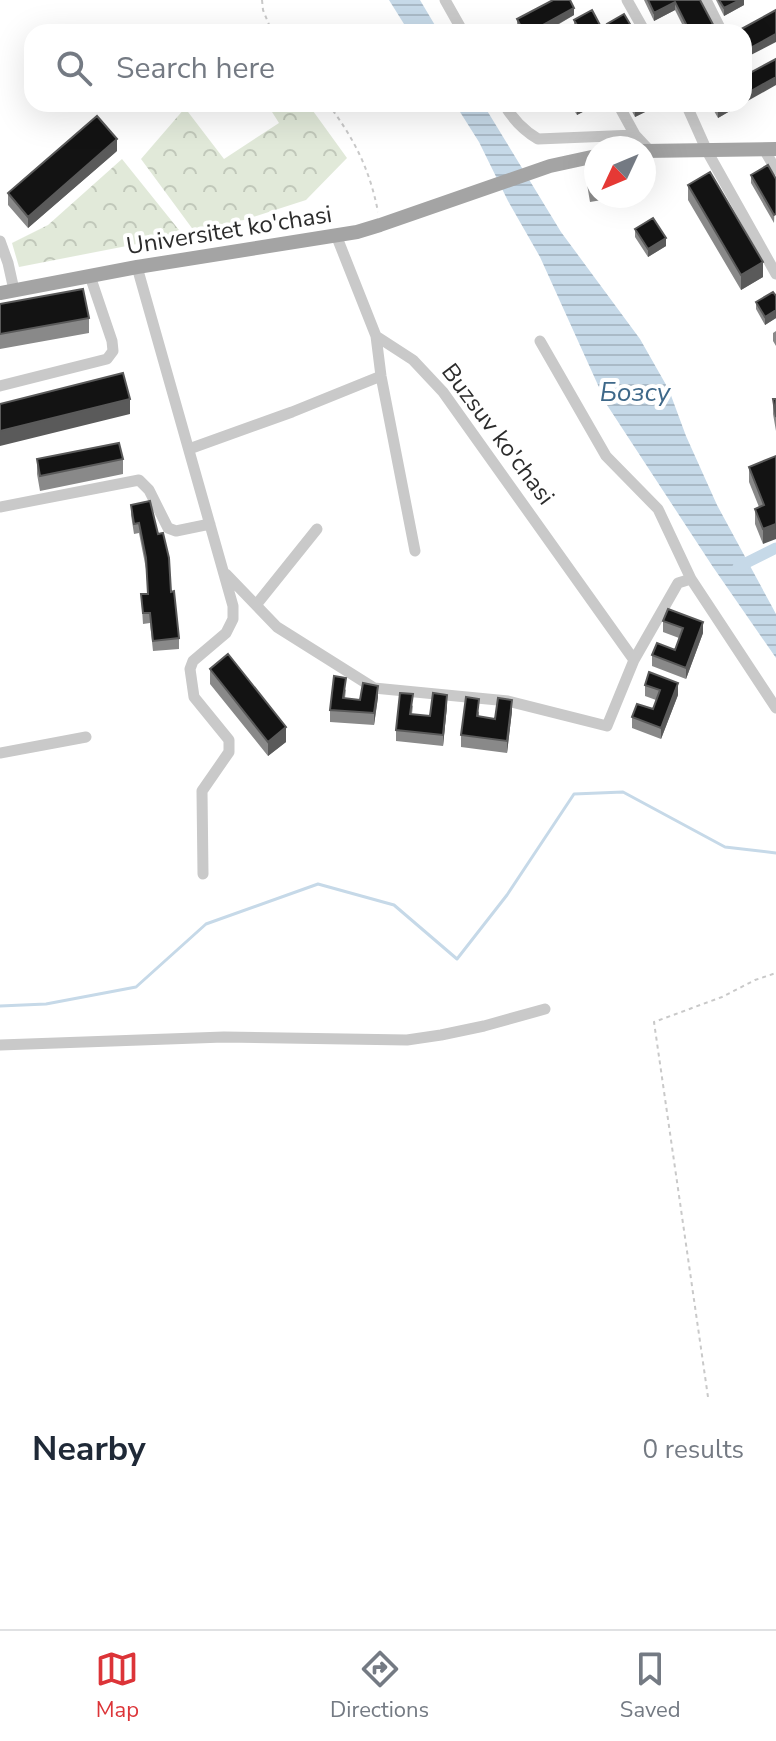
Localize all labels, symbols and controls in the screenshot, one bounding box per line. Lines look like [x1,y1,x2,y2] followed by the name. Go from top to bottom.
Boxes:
[24,24,752,112] search box
[52,46,96,90] icon: search
[116,48,275,89] text: Search here
[584,136,656,208] north arrow
[124,198,334,262] street label: Universitet ko'chasi
[434,357,562,511] street label: Buzsuv ko'chasi
[600,375,672,410] water label: Бозсу
[32,1426,146,1472] text: Nearby
[643,1432,744,1467] text: 0 results
[95,1647,139,1725] tab: Map
[330,1647,429,1725] tab: Directions
[620,1647,681,1725] tab: Saved

